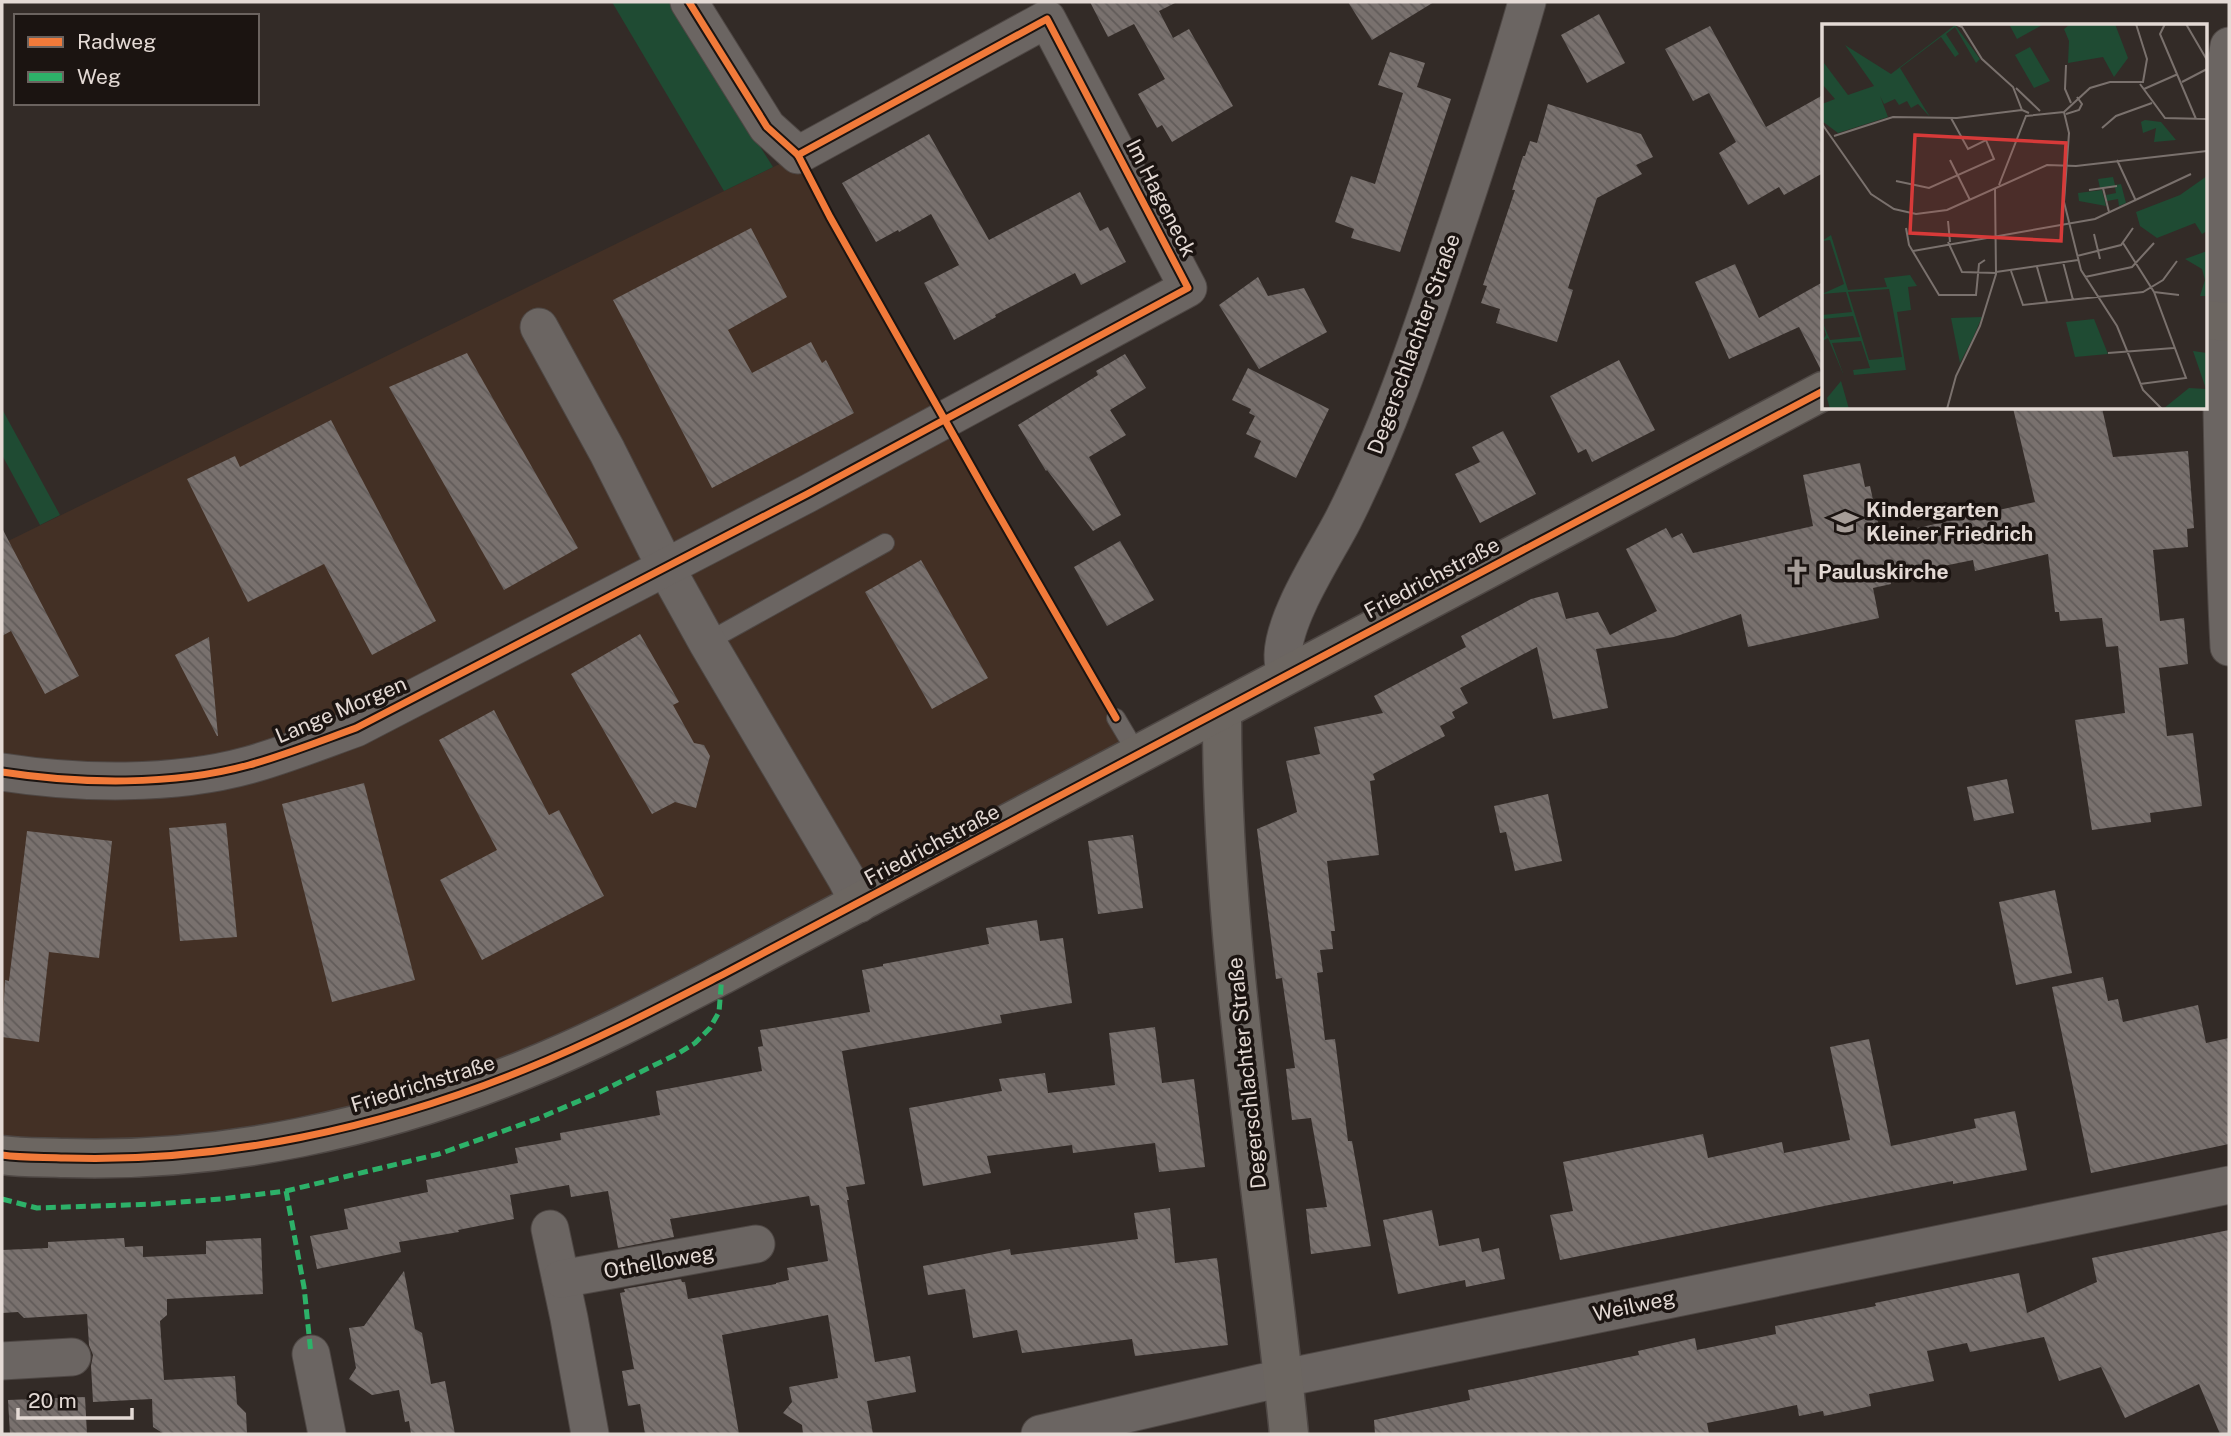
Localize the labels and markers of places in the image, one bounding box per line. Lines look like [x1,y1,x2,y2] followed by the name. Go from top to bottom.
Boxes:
[1866,497,2033,546] place label: Kindergarten Kleiner Friedrich
[1830,507,1860,537] school or university icon: Kindergarten Kleiner Friedrich
[1782,557,1812,587] church icon: Pauluskirche
[1818,559,1949,584] place label: Pauluskirche

